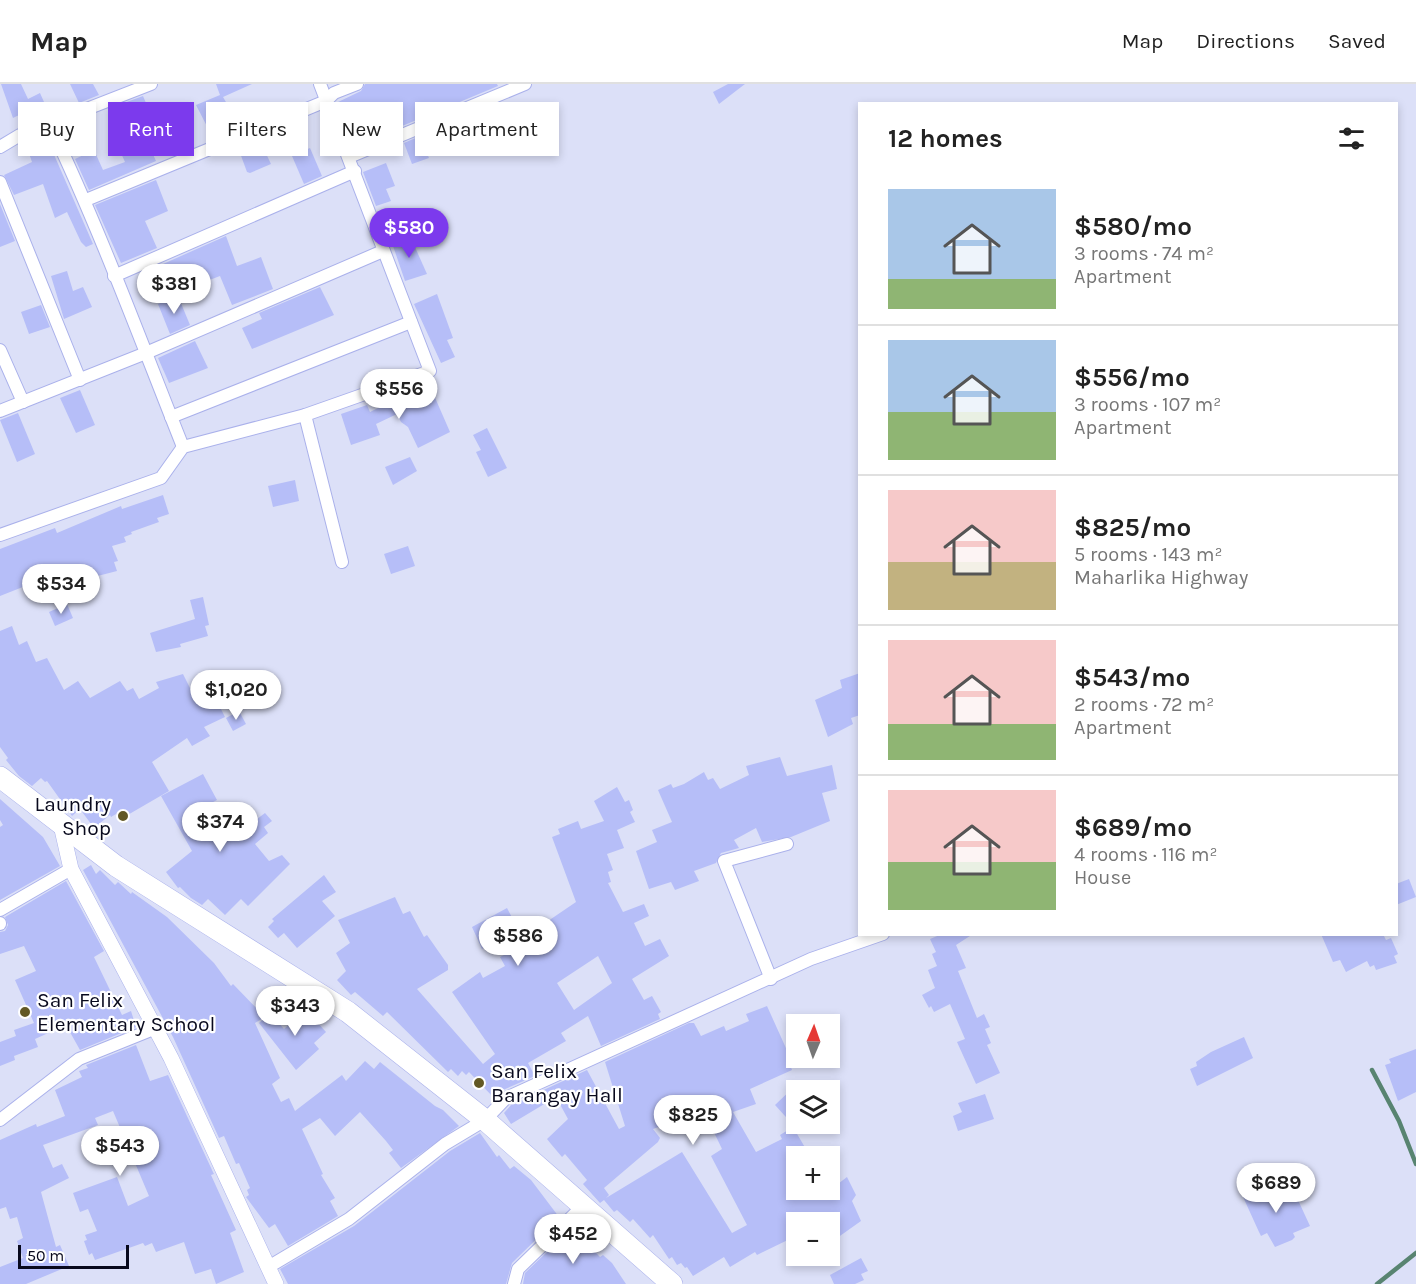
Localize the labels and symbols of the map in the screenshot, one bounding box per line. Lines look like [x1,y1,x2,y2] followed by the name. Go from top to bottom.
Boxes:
[373,208,445,259] pin: $580
[138,264,210,315] pin: $381
[363,369,435,420] pin: $556
[25,564,97,615] pin: $534
[187,670,285,721] pin: $1,020
[34,792,111,840] place label: Laundry Shop
[184,802,256,853] pin: $374
[116,809,130,823] marker: Laundry Shop
[482,916,554,967] pin: $586
[259,986,331,1037] pin: $343
[37,988,215,1036] place label: San Felix Elementary School
[18,1005,32,1019] marker: San Felix Elementary School
[786,1014,840,1068] north arrow
[491,1059,623,1107] place label: San Felix Barangay Hall
[472,1076,486,1090] marker: San Felix Barangay Hall
[657,1095,729,1146] pin: $825
[84,1126,156,1177] pin: $543
[1240,1163,1312,1214] pin: $689
[537,1214,609,1265] pin: $452
[18,1242,129,1270] scale bar

